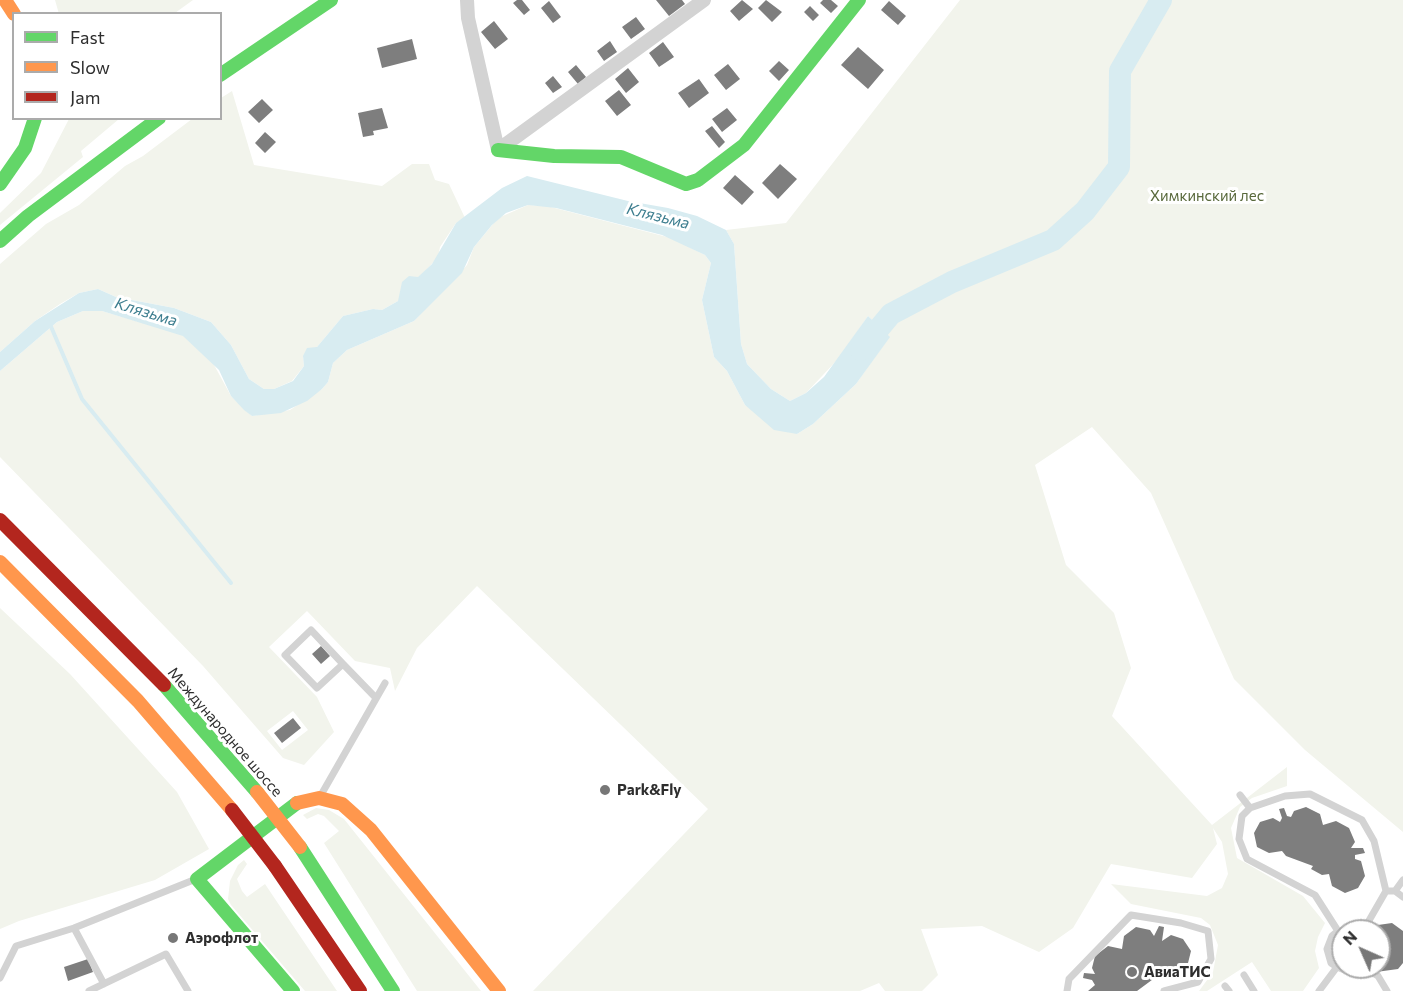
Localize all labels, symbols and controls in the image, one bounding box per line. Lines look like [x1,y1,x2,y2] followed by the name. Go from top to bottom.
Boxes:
[12,12,222,120] legend
[70,26,105,48] text: Fast
[70,56,110,78] text: Slow
[70,86,100,108] text: Jam
[1150,187,1264,205] park label: Химкинский лес
[625,199,691,233] water label: Клязьма
[113,293,179,331] water label: Клязьма
[164,664,286,800] street label: Международное шоссе
[617,781,682,799] place label: Park&Fly
[598,783,612,797] marker: Park&Fly
[1331,919,1391,979] north arrow
[1338,926,1360,948] text: N
[185,929,258,947] place label: Аэрофлот
[166,931,180,945] marker: Аэрофлот
[1144,963,1211,981] place label: АвиаТИС
[1125,965,1139,979] marker: АвиаТИС

